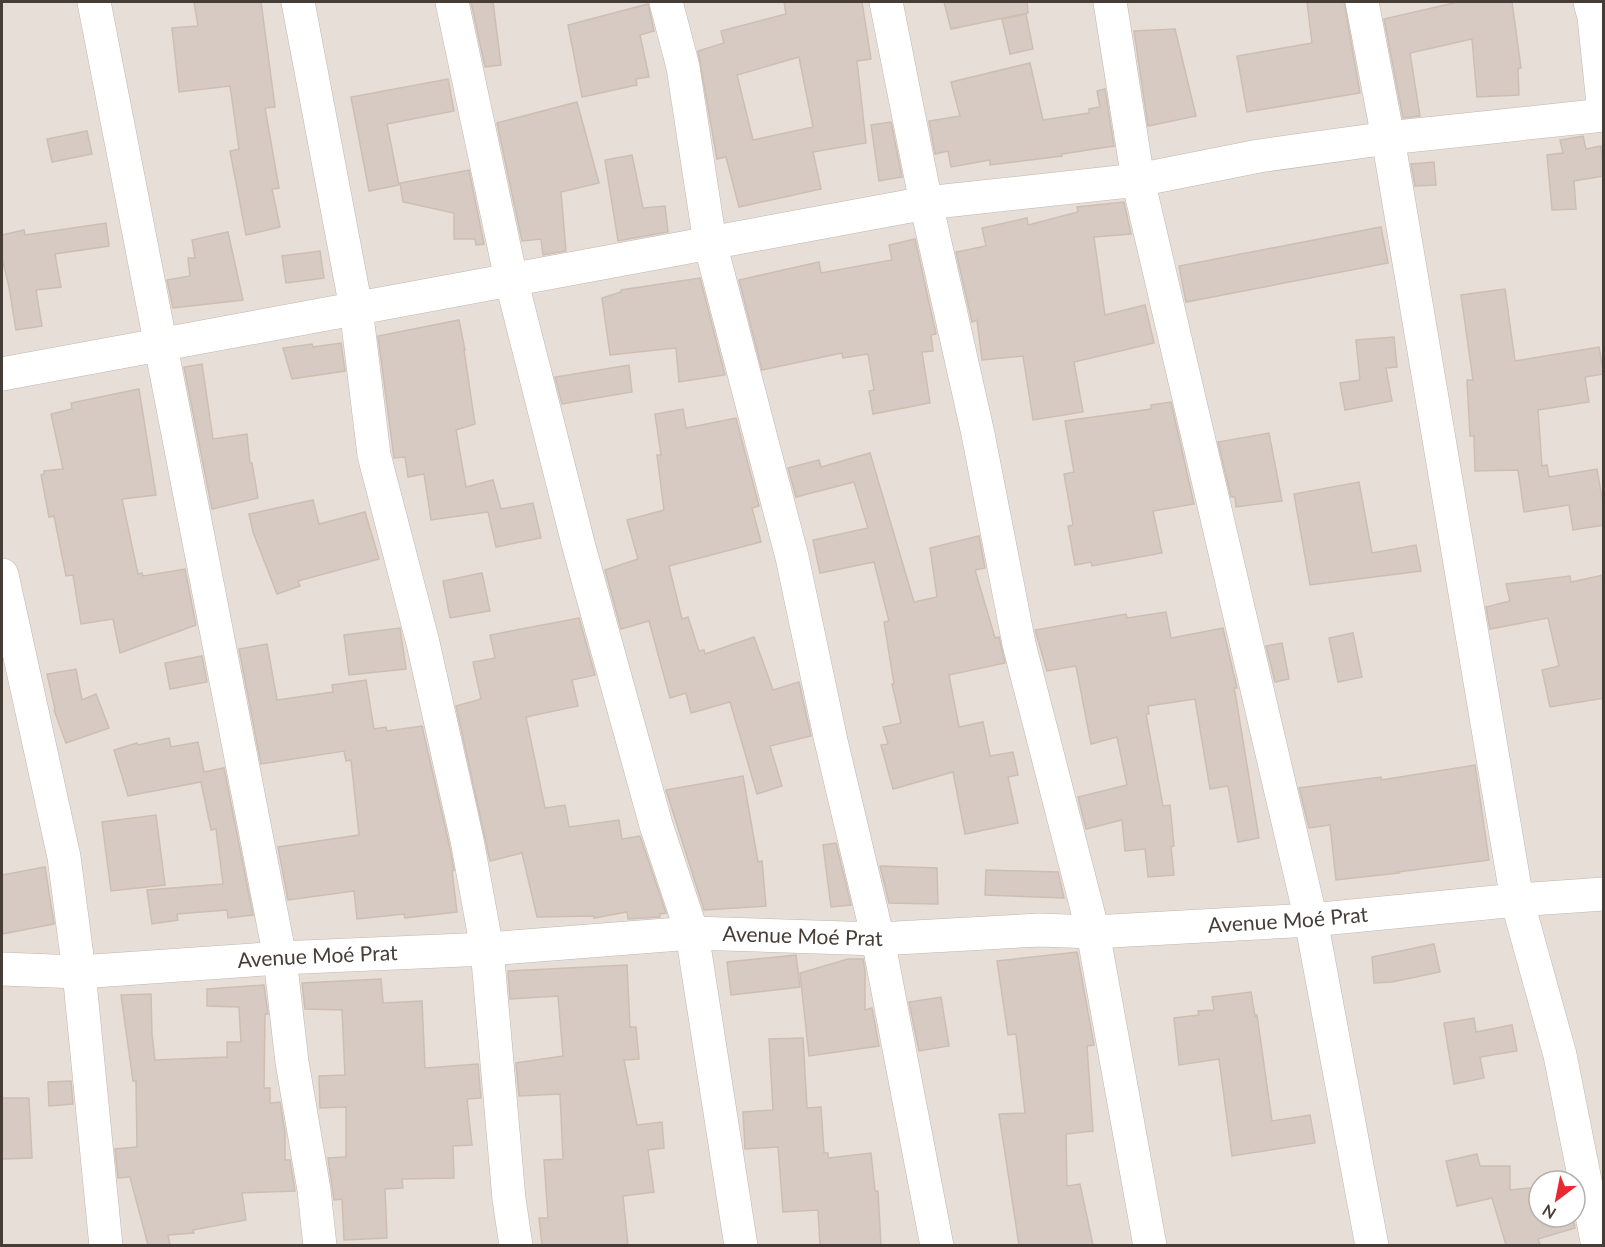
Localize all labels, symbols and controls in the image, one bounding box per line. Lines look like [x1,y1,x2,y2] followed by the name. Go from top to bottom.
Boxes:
[1207,901,1369,937] street label: Avenue Moé Prat
[722,920,884,950] street label: Avenue Moé Prat
[236,939,398,972] street label: Avenue Moé Prat
[1527,1169,1587,1229] north arrow
[1539,1201,1559,1223] text: N

